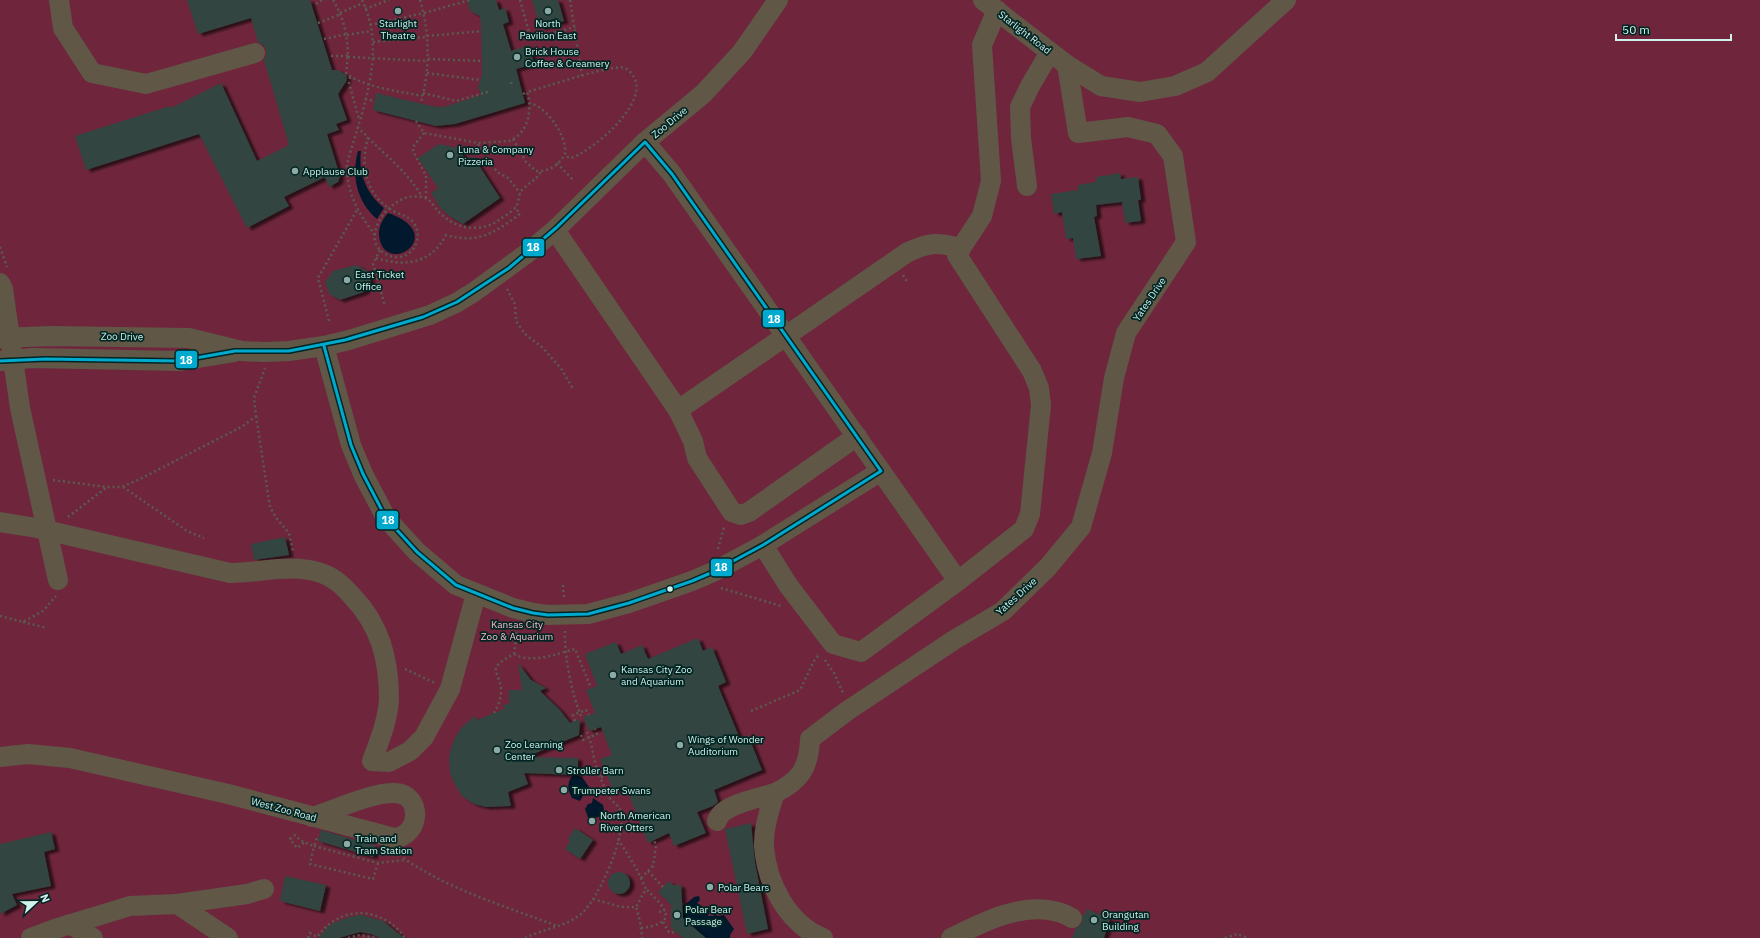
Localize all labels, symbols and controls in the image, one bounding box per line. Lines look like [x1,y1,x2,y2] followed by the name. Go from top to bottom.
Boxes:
[393,6,403,16] marker: Starlight Theatre
[543,6,553,16] marker: North Pavilion East
[996,8,1054,57] street label: Starlight Road
[1616,16,1731,42] scale bar
[379,17,417,42] place label: Starlight Theatre
[520,17,577,42] place label: North Pavilion East
[1622,22,1650,37] text: 50 m
[525,45,609,70] place label: Brick House Coffee & Creamery
[512,52,522,62] marker: Brick House Coffee & Creamery
[649,103,690,141] street label: Zoo Drive
[458,143,534,168] place label: Luna & Company Pizzeria
[445,150,455,160] marker: Luna & Company Pizzeria
[303,165,368,178] place label: Applause Club
[290,166,300,176] marker: Applause Club
[522,238,545,257] line badge: 18
[526,240,540,254] text: 18
[355,268,405,293] place label: East Ticket Office
[1130,274,1169,324] street label: Yates Drive
[342,275,352,285] marker: East Ticket Office
[762,309,785,328] line badge: 18
[767,312,781,326] text: 18
[101,330,144,343] street label: Zoo Drive
[175,350,198,369] line badge: 18
[179,353,193,367] text: 18
[376,510,399,530] line badge: 18
[381,513,395,527] text: 18
[710,558,733,577] line badge: 18
[714,560,728,574] text: 18
[993,574,1040,618] street label: Yates Drive
[665,584,675,594] unlabelled marker
[481,618,553,643] park label: Kansas City Zoo & Aquarium
[621,663,693,688] place label: Kansas City Zoo and Aquarium
[608,670,618,680] marker: Kansas City Zoo and Aquarium
[688,733,764,758] place label: Wings of Wonder Auditorium
[505,738,564,763] place label: Zoo Learning Center
[675,740,685,750] marker: Wings of Wonder Auditorium
[492,745,502,755] marker: Zoo Learning Center
[567,764,624,777] place label: Stroller Barn
[554,765,564,775] marker: Stroller Barn
[572,784,651,797] place label: Trumpeter Swans
[559,785,569,795] marker: Trumpeter Swans
[250,795,318,824] street label: West Zoo Road
[600,809,671,834] place label: North American River Otters
[587,816,597,826] marker: North American River Otters
[355,832,412,857] place label: Train and Tram Station
[342,839,352,849] marker: Train and Tram Station
[718,881,770,894] place label: Polar Bears
[16,882,56,922] north arrow
[705,882,715,892] marker: Polar Bears
[37,892,53,905] text: N
[685,903,732,928] place label: Polar Bear Passage
[1102,908,1149,933] place label: Orangutan Building
[672,910,682,920] marker: Polar Bear Passage
[1089,915,1099,925] marker: Orangutan Building

